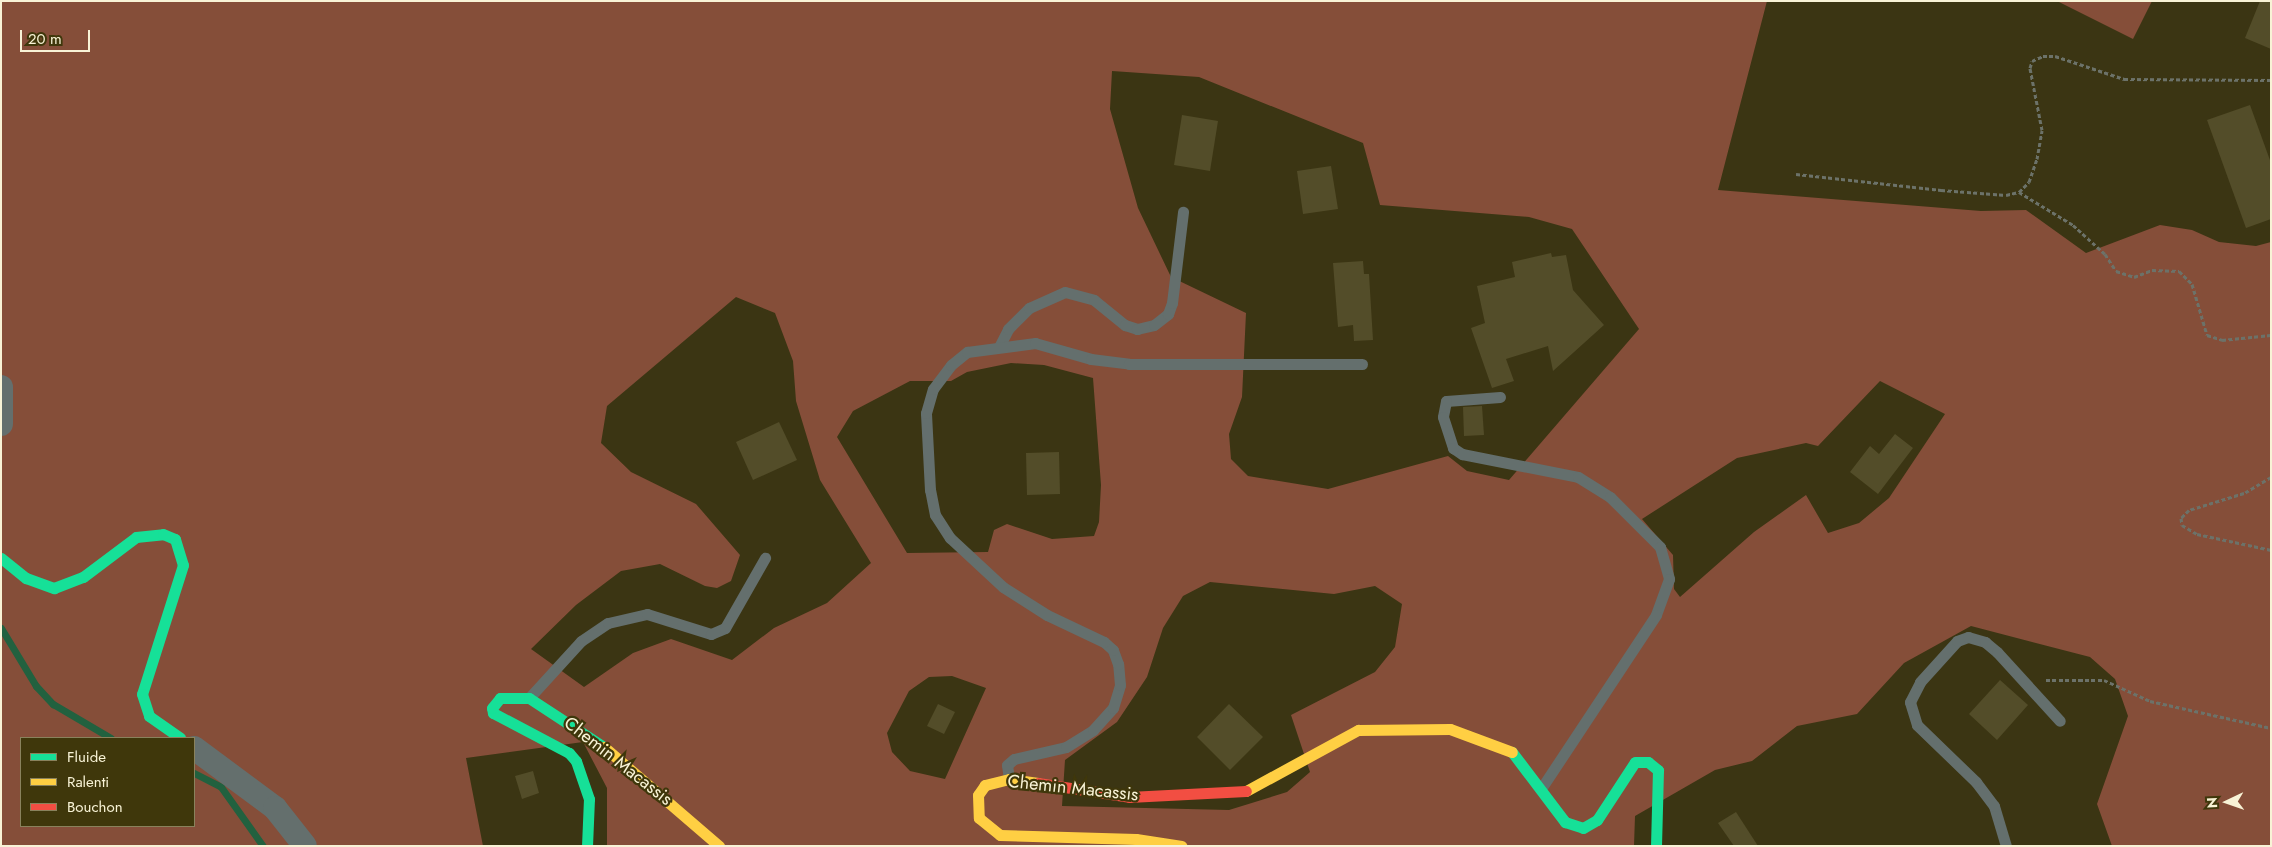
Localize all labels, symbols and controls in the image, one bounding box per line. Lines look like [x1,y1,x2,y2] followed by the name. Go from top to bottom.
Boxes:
[22,20,92,52] scale bar
[28,28,62,50] text: 20 m
[560,712,676,810] street label: Chemin Macassis
[20,737,195,827] legend
[67,746,106,768] text: Fluide
[1006,770,1140,806] street label: Chemin Macassis
[67,771,109,793] text: Ralenti
[2202,777,2252,827] north arrow
[67,796,123,818] text: Bouchon
[2202,797,2222,809] text: N

